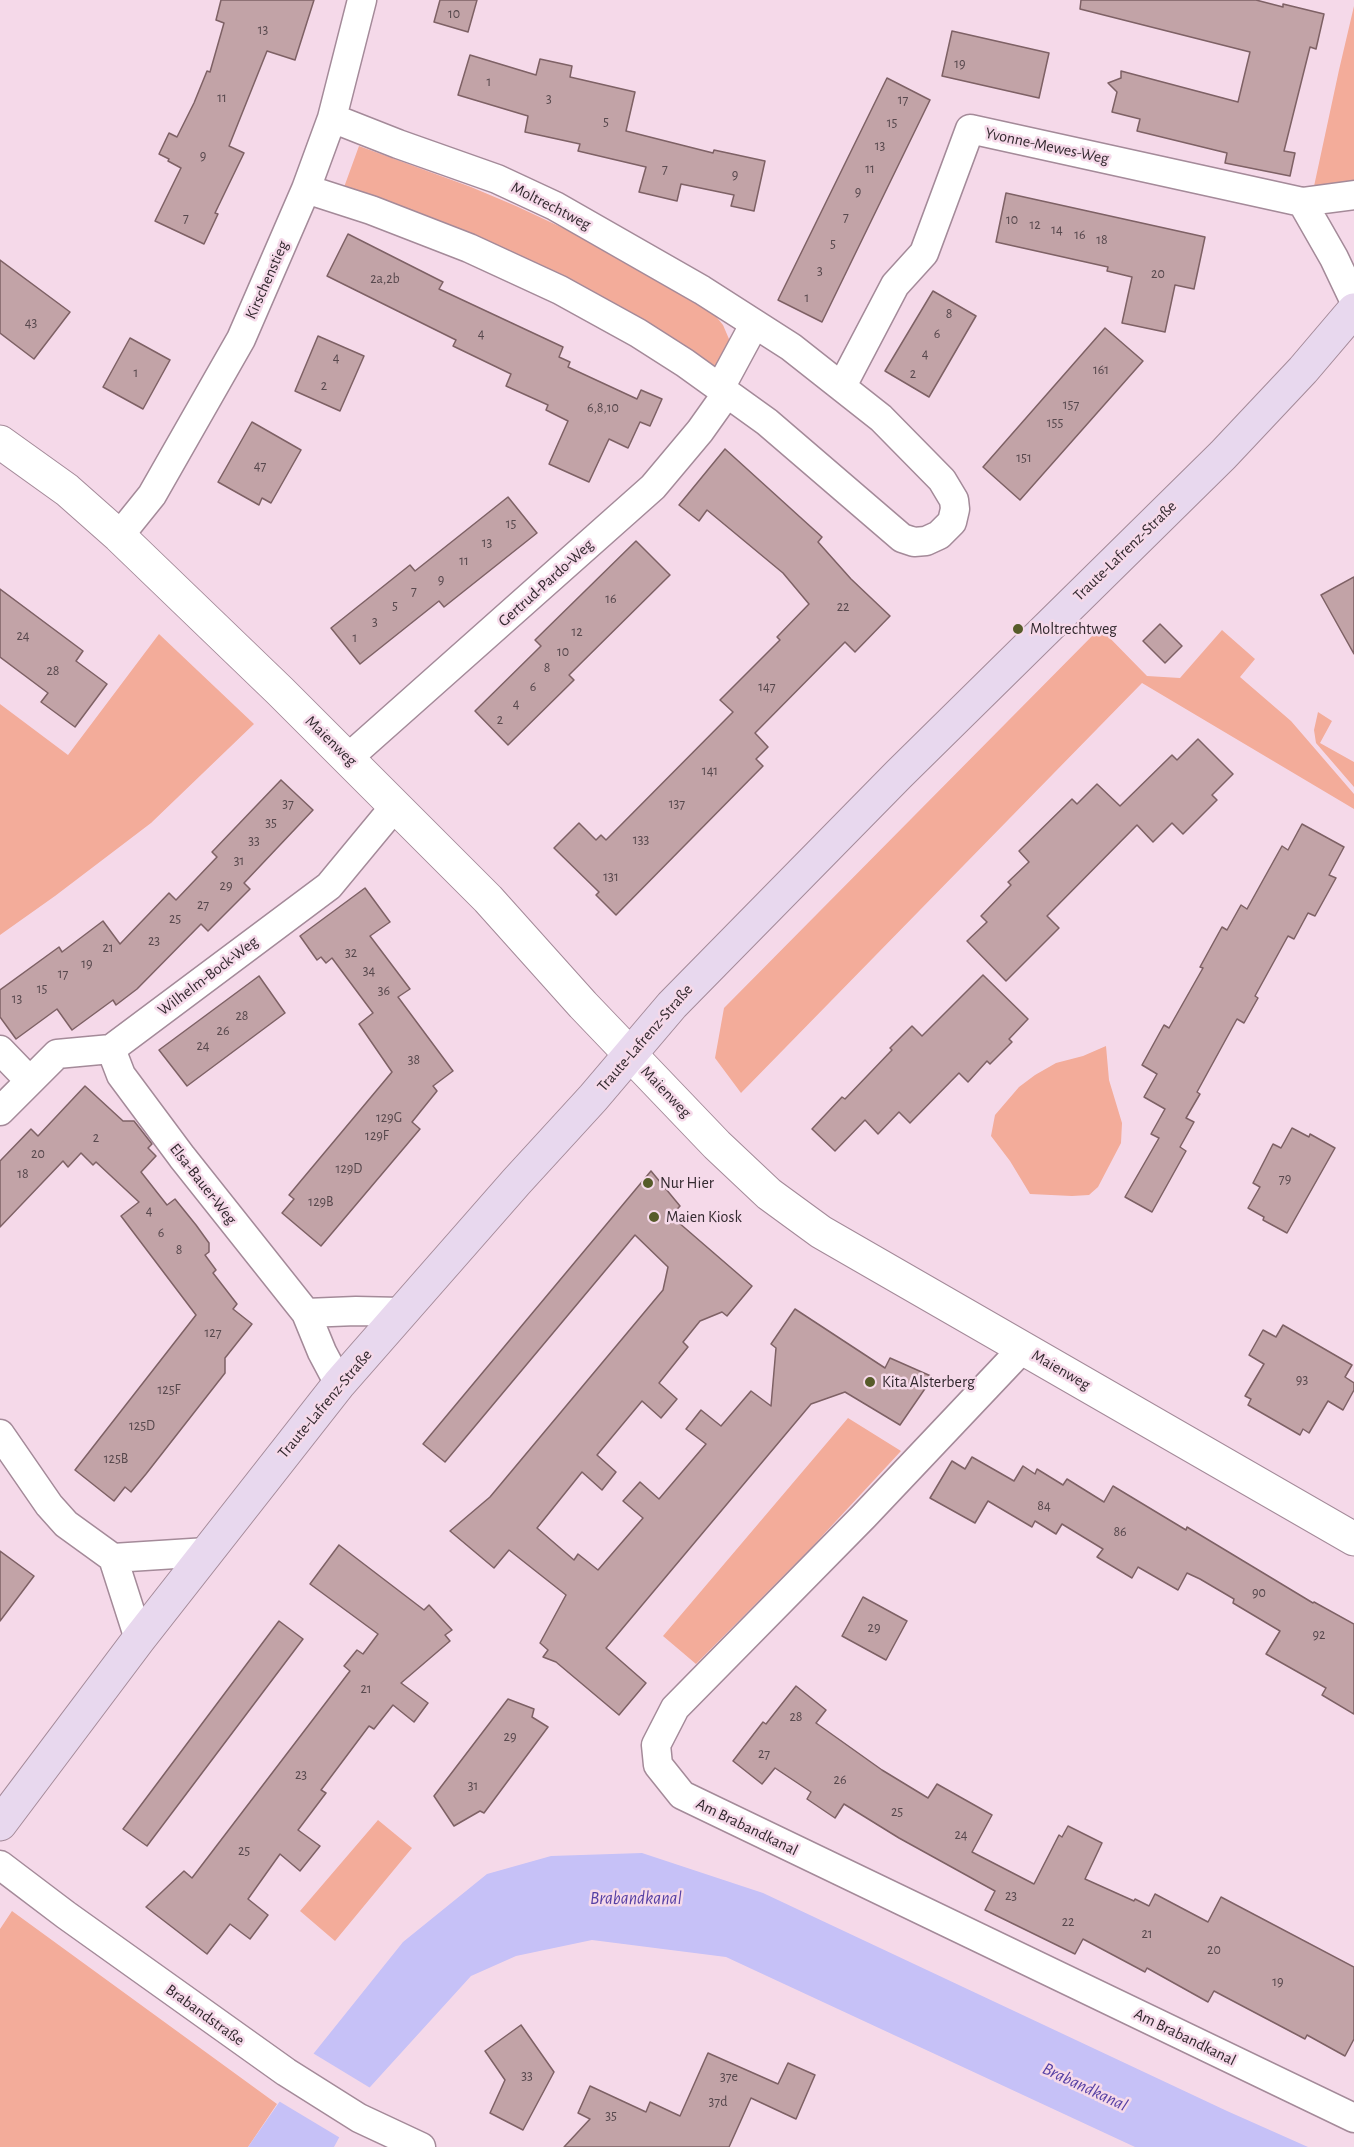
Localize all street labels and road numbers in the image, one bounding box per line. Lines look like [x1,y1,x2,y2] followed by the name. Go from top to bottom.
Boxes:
[983,124,1111,168] street label: Yvonne-Mewes-Weg
[508,178,594,234] street label: Moltrechtweg
[241,238,293,322] street label: Kirschenstieg
[1069,497,1181,605] street label: Traute-Lafrenz-Straße
[494,535,598,631] street label: Gertrud-Pardo-Weg
[301,712,361,770] street label: Maienweg
[154,932,262,1020] street label: Wilhelm-Bock-Weg
[593,980,697,1096] street label: Traute-Lafrenz-Straße
[637,1062,695,1122] street label: Maienweg
[165,1140,241,1228] street label: Elsa-Bauer-Weg
[274,1346,376,1462] street label: Traute-Lafrenz-Straße
[1028,1346,1094,1394] street label: Maienweg
[693,1794,801,1860] street label: Am Brabandkanal
[162,1980,248,2050] street label: Brabandstraße
[1131,2004,1239,2070] street label: Am Brabandkanal

